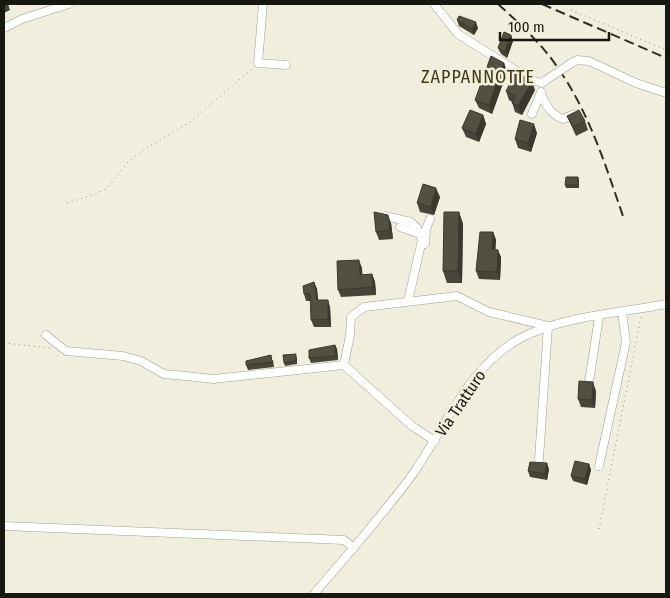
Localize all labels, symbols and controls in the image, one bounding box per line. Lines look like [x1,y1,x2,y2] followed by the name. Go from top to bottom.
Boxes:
[500,10,609,42] scale bar
[508,18,545,36] text: 100 m
[421,66,535,88] district label: ZAPPANNOTTE
[431,366,490,440] street label: Via Tratturo

